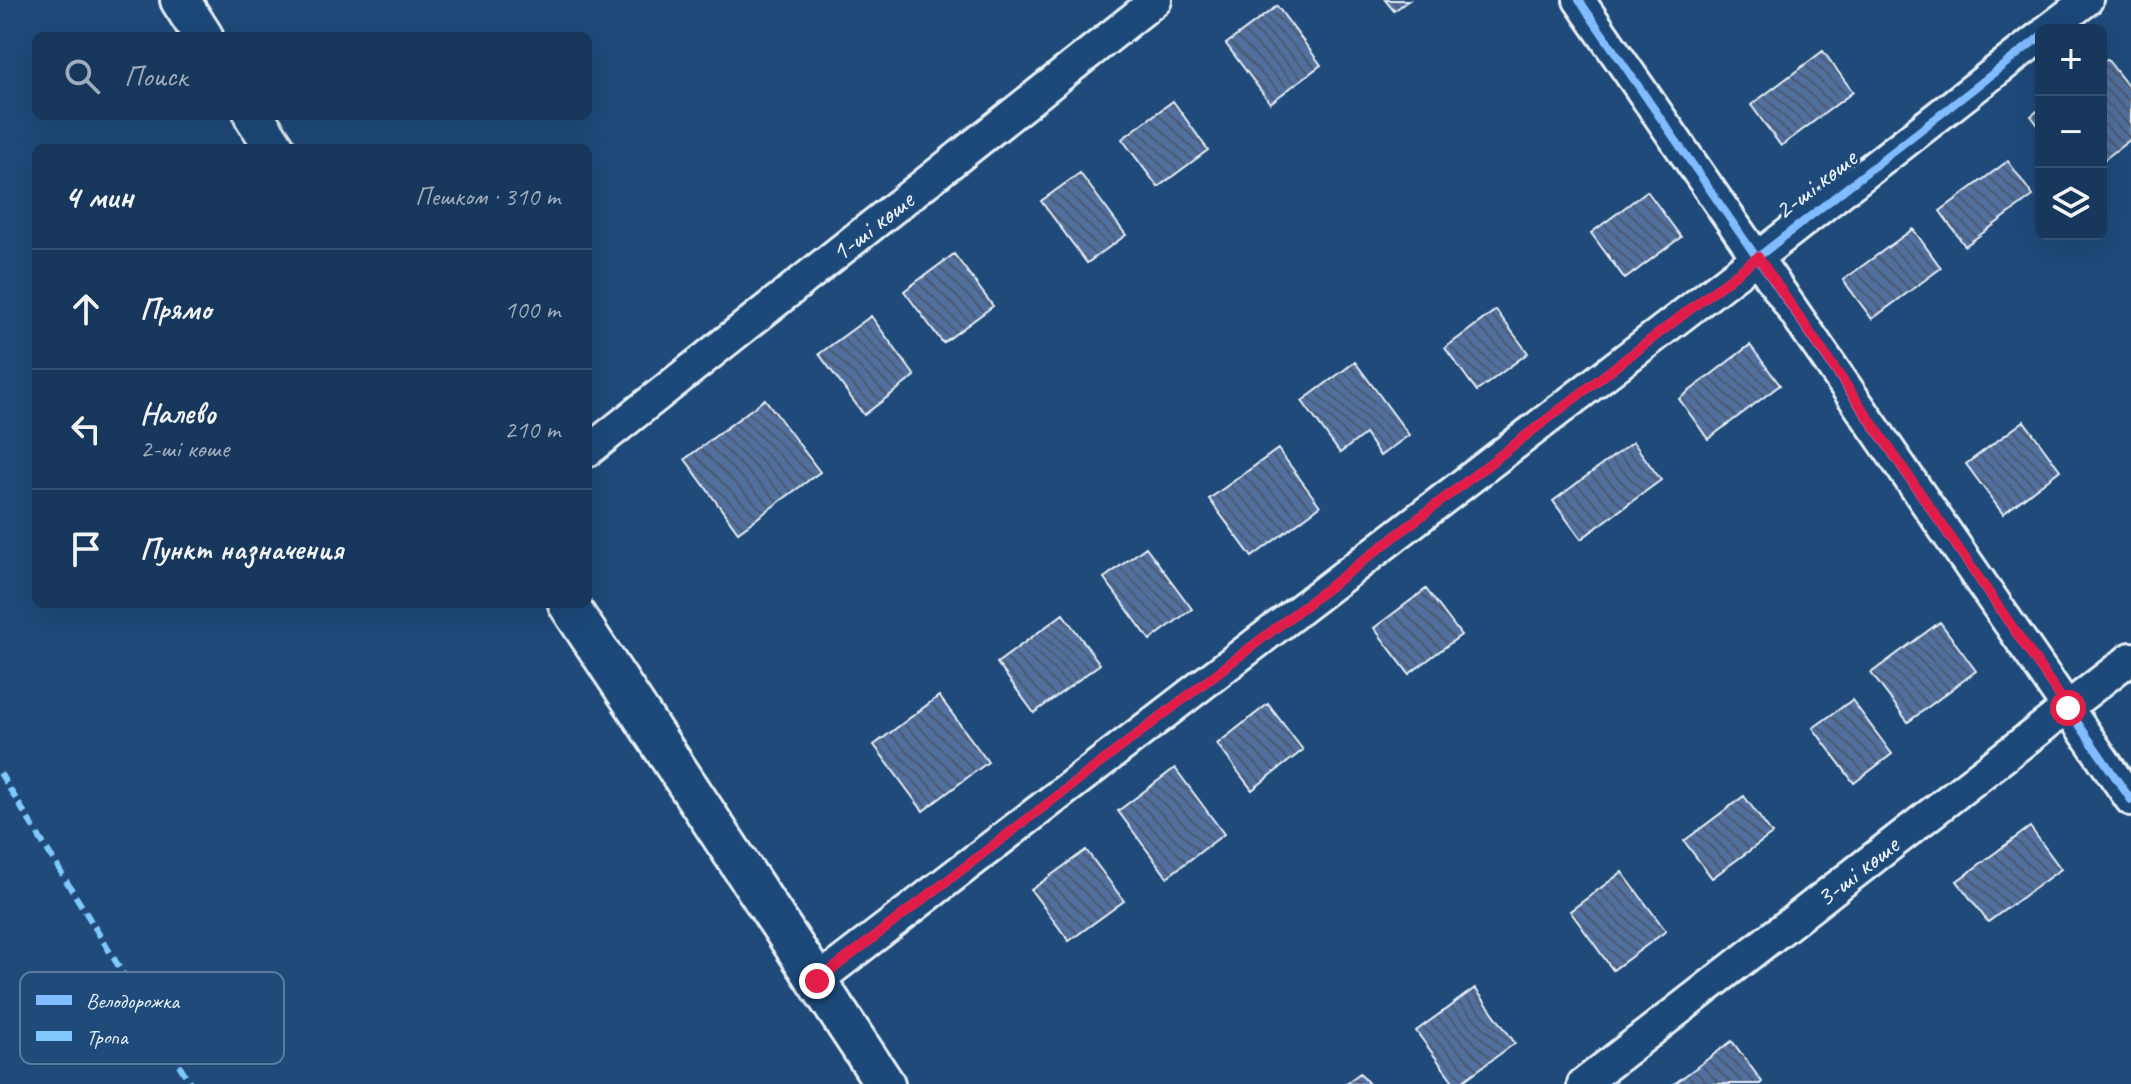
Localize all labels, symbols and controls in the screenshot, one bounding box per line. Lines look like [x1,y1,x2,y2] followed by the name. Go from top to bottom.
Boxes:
[2035,24,2107,240] map controls
[2035,24,2107,96] button: +
[32,32,592,120] search box
[60,54,104,98] icon: search
[124,57,187,95] text: Поиск
[2035,96,2107,168] button: −
[1766,139,1865,227] street label: 2-ші көше
[2035,168,2107,240] button: layers
[64,175,133,218] text: 4 мин
[415,180,560,213] text: Пешком · 310 m
[823,181,922,269] street label: 1-ші көше
[64,287,108,331] icon: ahead
[140,290,211,328] text: Прямо
[504,293,560,326] text: 100 m
[140,394,216,432] text: Налево
[64,407,108,451] icon: left
[504,413,560,446] text: 210 m
[140,432,229,465] text: 2-ші көше
[64,527,108,571] icon: arrive
[140,530,343,568] text: Пункт назначения
[2050,690,2086,726] route start
[1808,826,1907,914] street label: 3-ші көше
[799,963,835,999] route end
[20,972,284,1064] legend
[86,987,180,1015] text: Велодорожка
[86,1023,129,1051] text: Тропа

